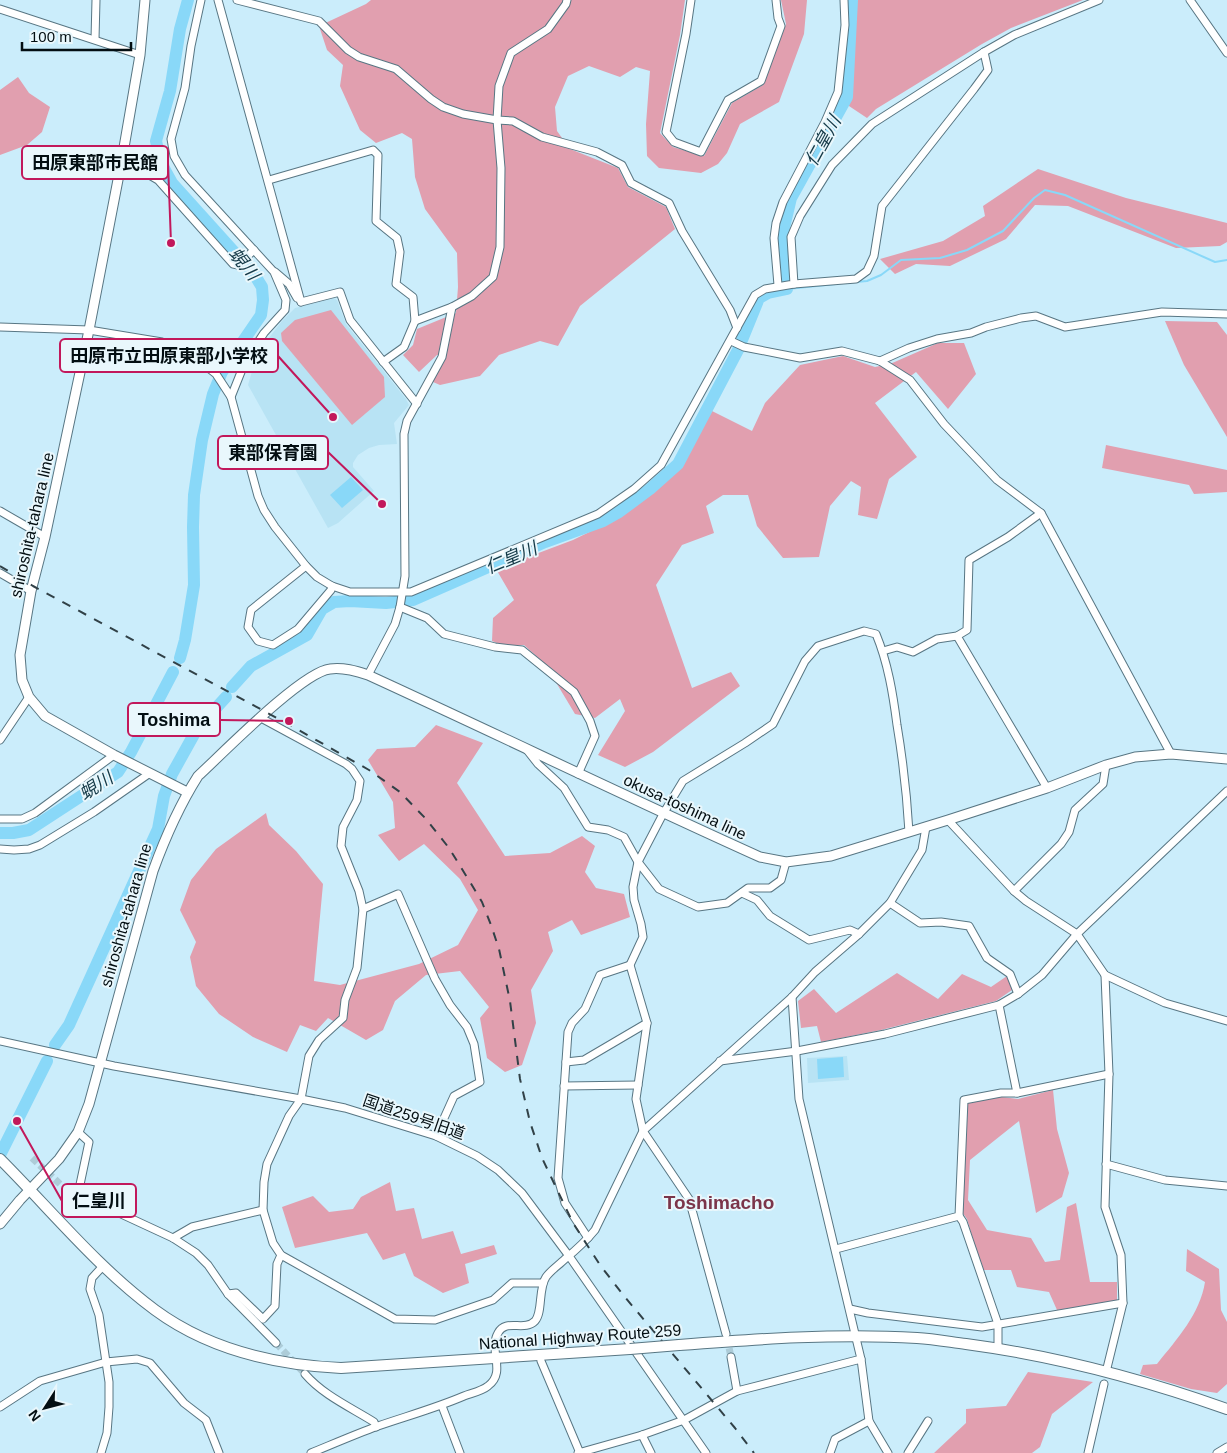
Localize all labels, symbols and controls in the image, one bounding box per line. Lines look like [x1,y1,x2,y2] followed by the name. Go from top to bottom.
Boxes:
[22,20,131,52] scale bar
[30,28,72,45] text: 100 m
[801,111,846,169] water label: 仁皇川
[22,146,168,179] callout: 田原東部市民館
[32,153,158,173] text: 田原東部市民館
[225,244,264,286] water label: 蜆川
[60,339,278,372] callout: 田原市立田原東部小学校
[70,346,268,366] text: 田原市立田原東部小学校
[218,436,328,469] callout: 東部保育園
[228,443,318,463] text: 東部保育園
[7,451,57,599] street label: shiroshita-tahara line
[482,537,542,578] water label: 仁皇川
[128,703,220,736] callout: Toshima
[138,710,211,730] text: Toshima
[75,767,118,804] water label: 蜆川
[621,771,749,843] street label: okusa-toshima line
[97,841,155,989] street label: shiroshita-tahara line
[361,1092,467,1142] street label: 国道259号旧道
[62,1184,136,1217] callout: 仁皇川
[72,1191,126,1211] text: 仁皇川
[664,1192,774,1213] district label: Toshimacho
[478,1321,682,1353] street label: National Highway Route 259
[20,1383,70,1433] north arrow
[25,1407,44,1424] text: N

